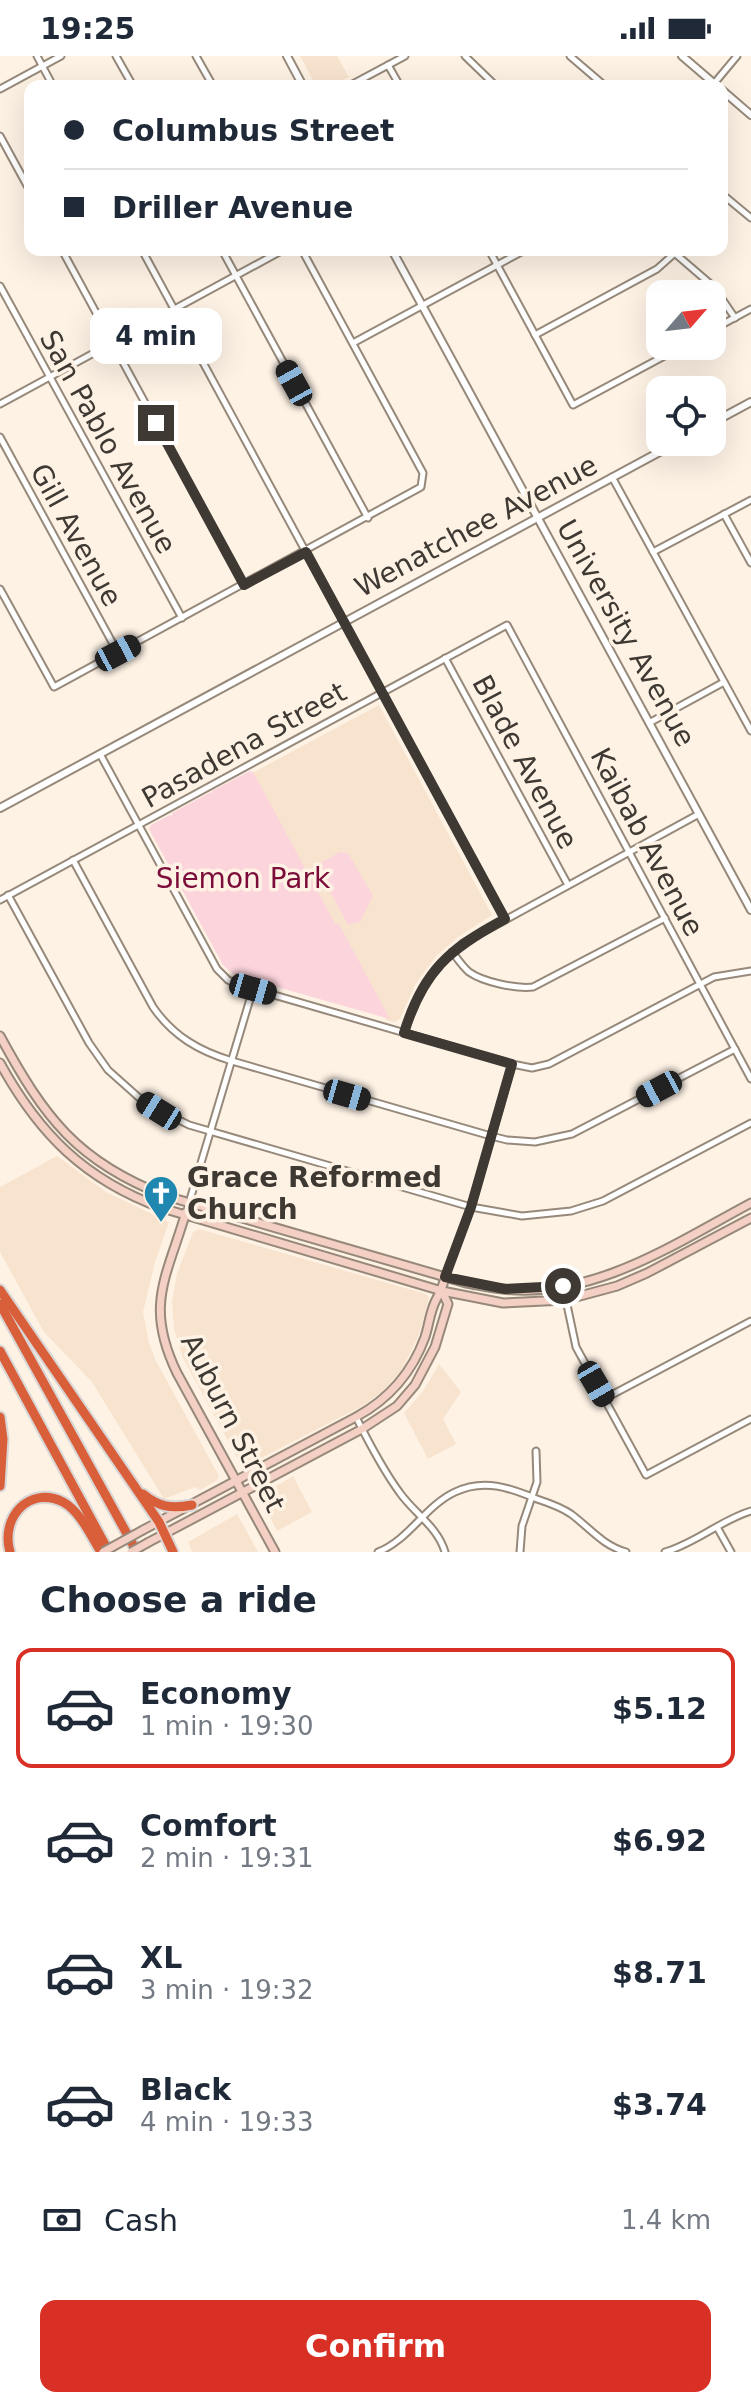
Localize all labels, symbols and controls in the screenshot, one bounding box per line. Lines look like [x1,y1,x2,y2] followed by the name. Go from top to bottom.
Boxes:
[40,11,136,46] text: 19:25
[112,113,394,148] text: Columbus Street
[112,190,353,225] text: Driller Avenue
[646,280,726,360] north arrow
[646,280,726,456] map controls
[90,307,222,363] callout: 4 min
[115,321,197,351] text: 4 min
[33,325,183,559] street label: San Pablo Avenue
[272,356,316,410] car
[646,376,726,456] button: locate
[138,405,174,441] route end
[349,448,603,604] street label: Wenatchee Avenue
[23,458,129,612] street label: Gill Avenue
[550,514,702,752] street label: University Avenue
[91,631,145,675] car
[465,669,585,855] street label: Blade Avenue
[136,675,352,815] street label: Pasadena Street
[583,742,711,942] street label: Kaibab Avenue
[156,862,331,895] park label: Siemon Park
[227,971,279,1007] car
[632,1067,686,1111] car
[321,1077,373,1113] car
[132,1088,186,1134] car
[187,1161,442,1226] place label: Grace Reformed Church
[142,1174,180,1224] church icon: Grace Reformed Church
[545,1268,581,1304] route start
[174,1329,292,1517] street label: Auburn Street
[574,1357,618,1411] car
[40,1579,317,1620] text: Choose a ride
[44,1672,116,1744] icon: car
[140,1676,292,1711] text: Economy
[612,1691,707,1726] text: $5.12
[140,1711,314,1741] text: 1 min · 19:30
[44,1804,116,1876] icon: car
[140,1808,277,1843] text: Comfort
[612,1823,707,1858] text: $6.92
[140,1843,314,1873] text: 2 min · 19:31
[44,1936,116,2008] icon: car
[140,1940,182,1975] text: XL
[612,1955,707,1990] text: $8.71
[140,1975,314,2005] text: 3 min · 19:32
[44,2068,116,2140] icon: car
[140,2072,231,2107] text: Black
[612,2087,707,2122] text: $3.74
[140,2107,314,2137] text: 4 min · 19:33
[40,2198,84,2242] icon: cash
[104,2203,178,2238] text: Cash
[621,2205,711,2235] text: 1.4 km
[40,2300,711,2392] button: Confirm

